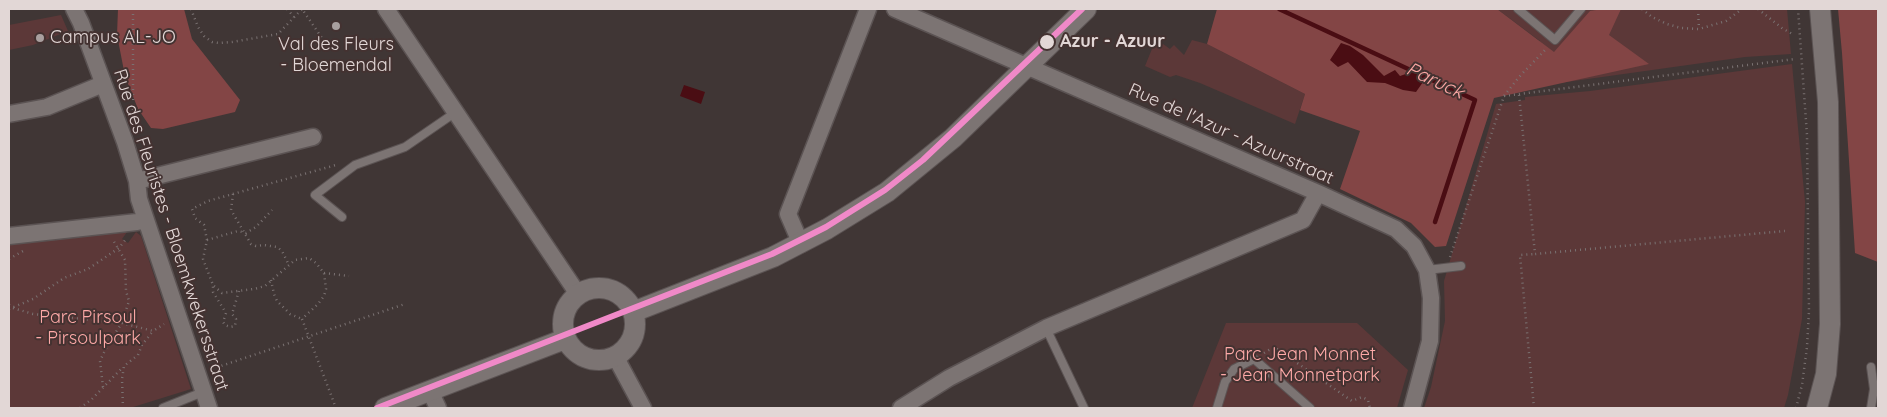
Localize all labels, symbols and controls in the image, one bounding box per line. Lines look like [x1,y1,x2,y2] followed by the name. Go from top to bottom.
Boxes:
[330,20,342,32] marker: Val des Fleurs - Bloemendal
[50,27,176,49] place label: Campus AL-JO
[1060,31,1165,53] place label: Azur - Azuur
[34,32,46,44] marker: Campus AL-JO
[1038,33,1056,51] marker: Azur - Azuur
[278,34,394,76] place label: Val des Fleurs - Bloemendal
[1403,58,1467,104] water label: Paruck
[109,66,233,394] street label: Rue des Fleuristes - Bloemkwekersstraat
[1125,79,1337,189] street label: Rue de l'Azur - Azuurstraat
[35,307,141,350] park label: Parc Pirsoul - Pirsoulpark
[1220,344,1380,386] park label: Parc Jean Monnet - Jean Monnetpark

